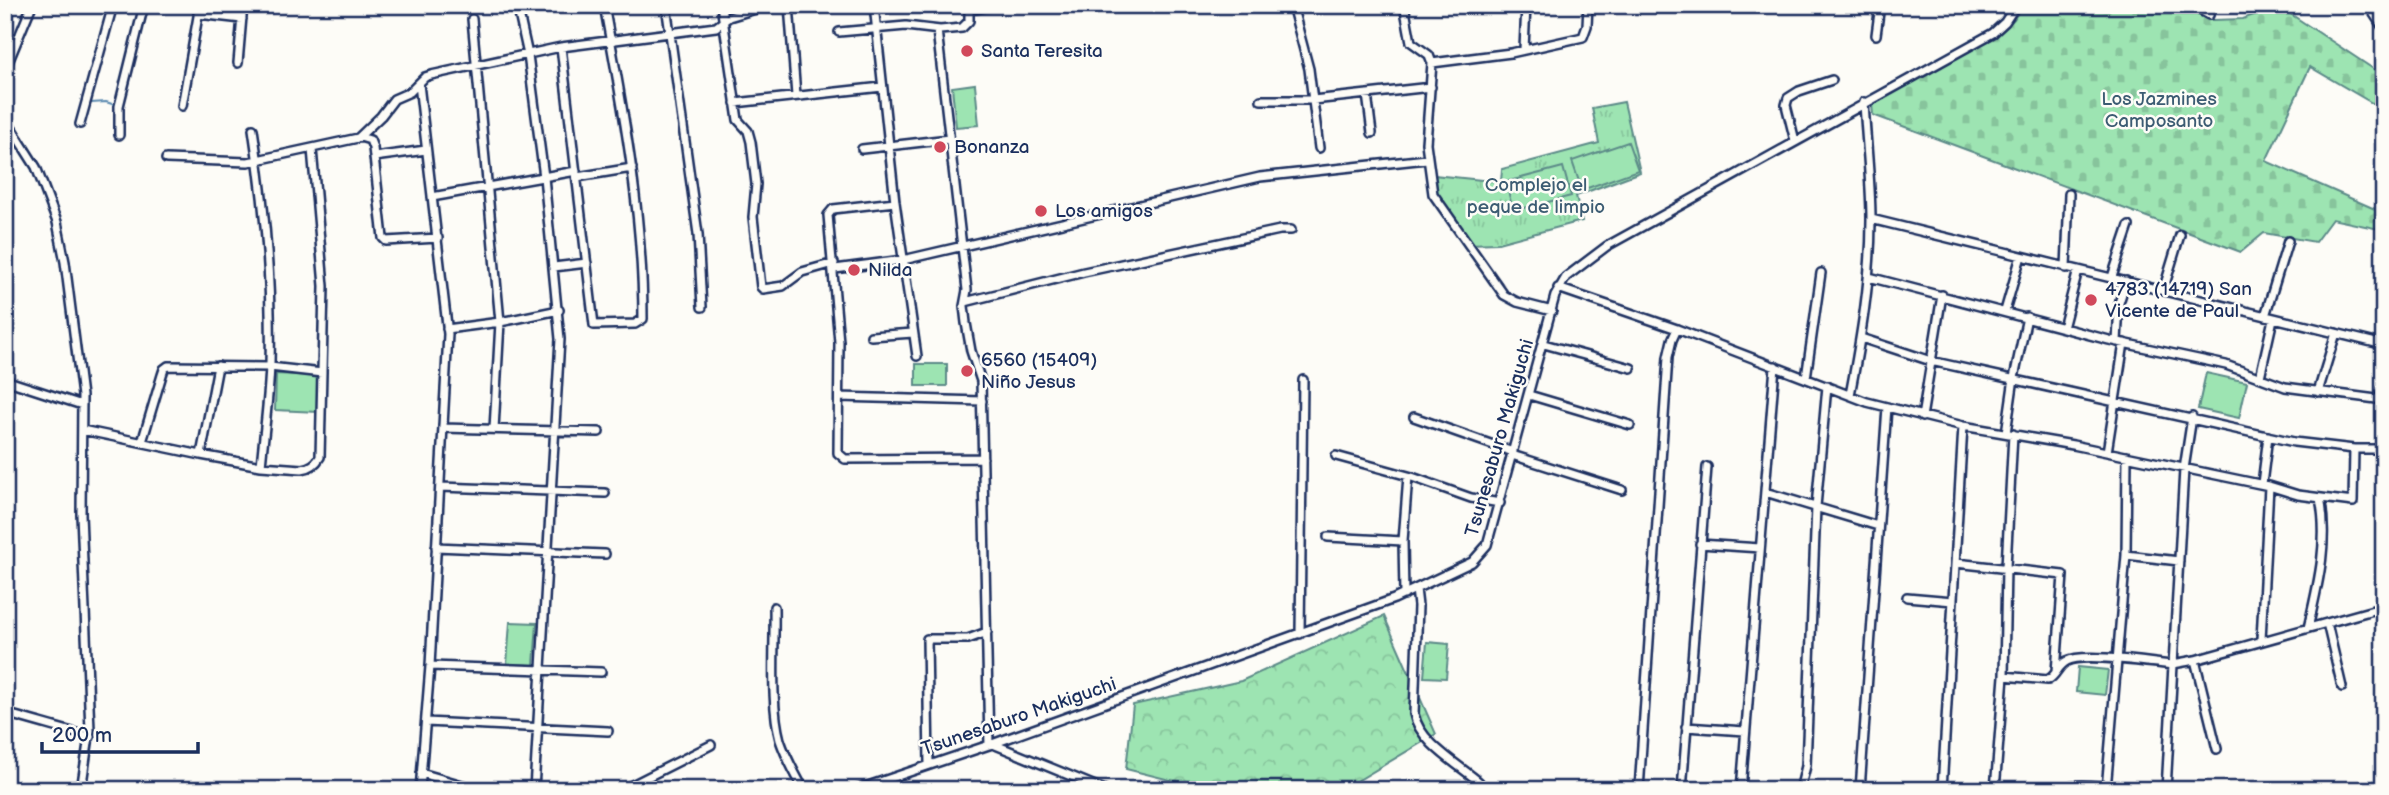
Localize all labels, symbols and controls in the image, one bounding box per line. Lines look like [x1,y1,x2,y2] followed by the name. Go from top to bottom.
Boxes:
[981,40,1103,63] place label: Santa Teresita
[959,43,975,59] marker: Santa Teresita
[2101,88,2217,133] park label: Los Jazmines Camposanto
[954,136,1030,159] place label: Bonanza
[932,139,948,155] marker: Bonanza
[1467,174,1605,219] park label: Complejo el peque de limpio
[1055,200,1153,223] place label: Los amigos
[1033,203,1049,219] marker: Los amigos
[868,259,912,282] place label: Nilda
[846,262,862,278] marker: Nilda
[2105,278,2252,323] place label: 4783 (14719) San Vicente de Paul
[2083,292,2099,308] marker: 4783 (14719) San Vicente de Paul
[1461,337,1539,539] street label: Tsunesaburo Makiguchi
[981,349,1097,394] place label: 6560 (15409) Niño Jesus
[959,363,975,379] marker: 6560 (15409) Niño Jesus
[919,673,1119,761] street label: Tsunesaburo Makiguchi
[42,711,198,755] scale bar
[52,723,112,748] text: 200 m

